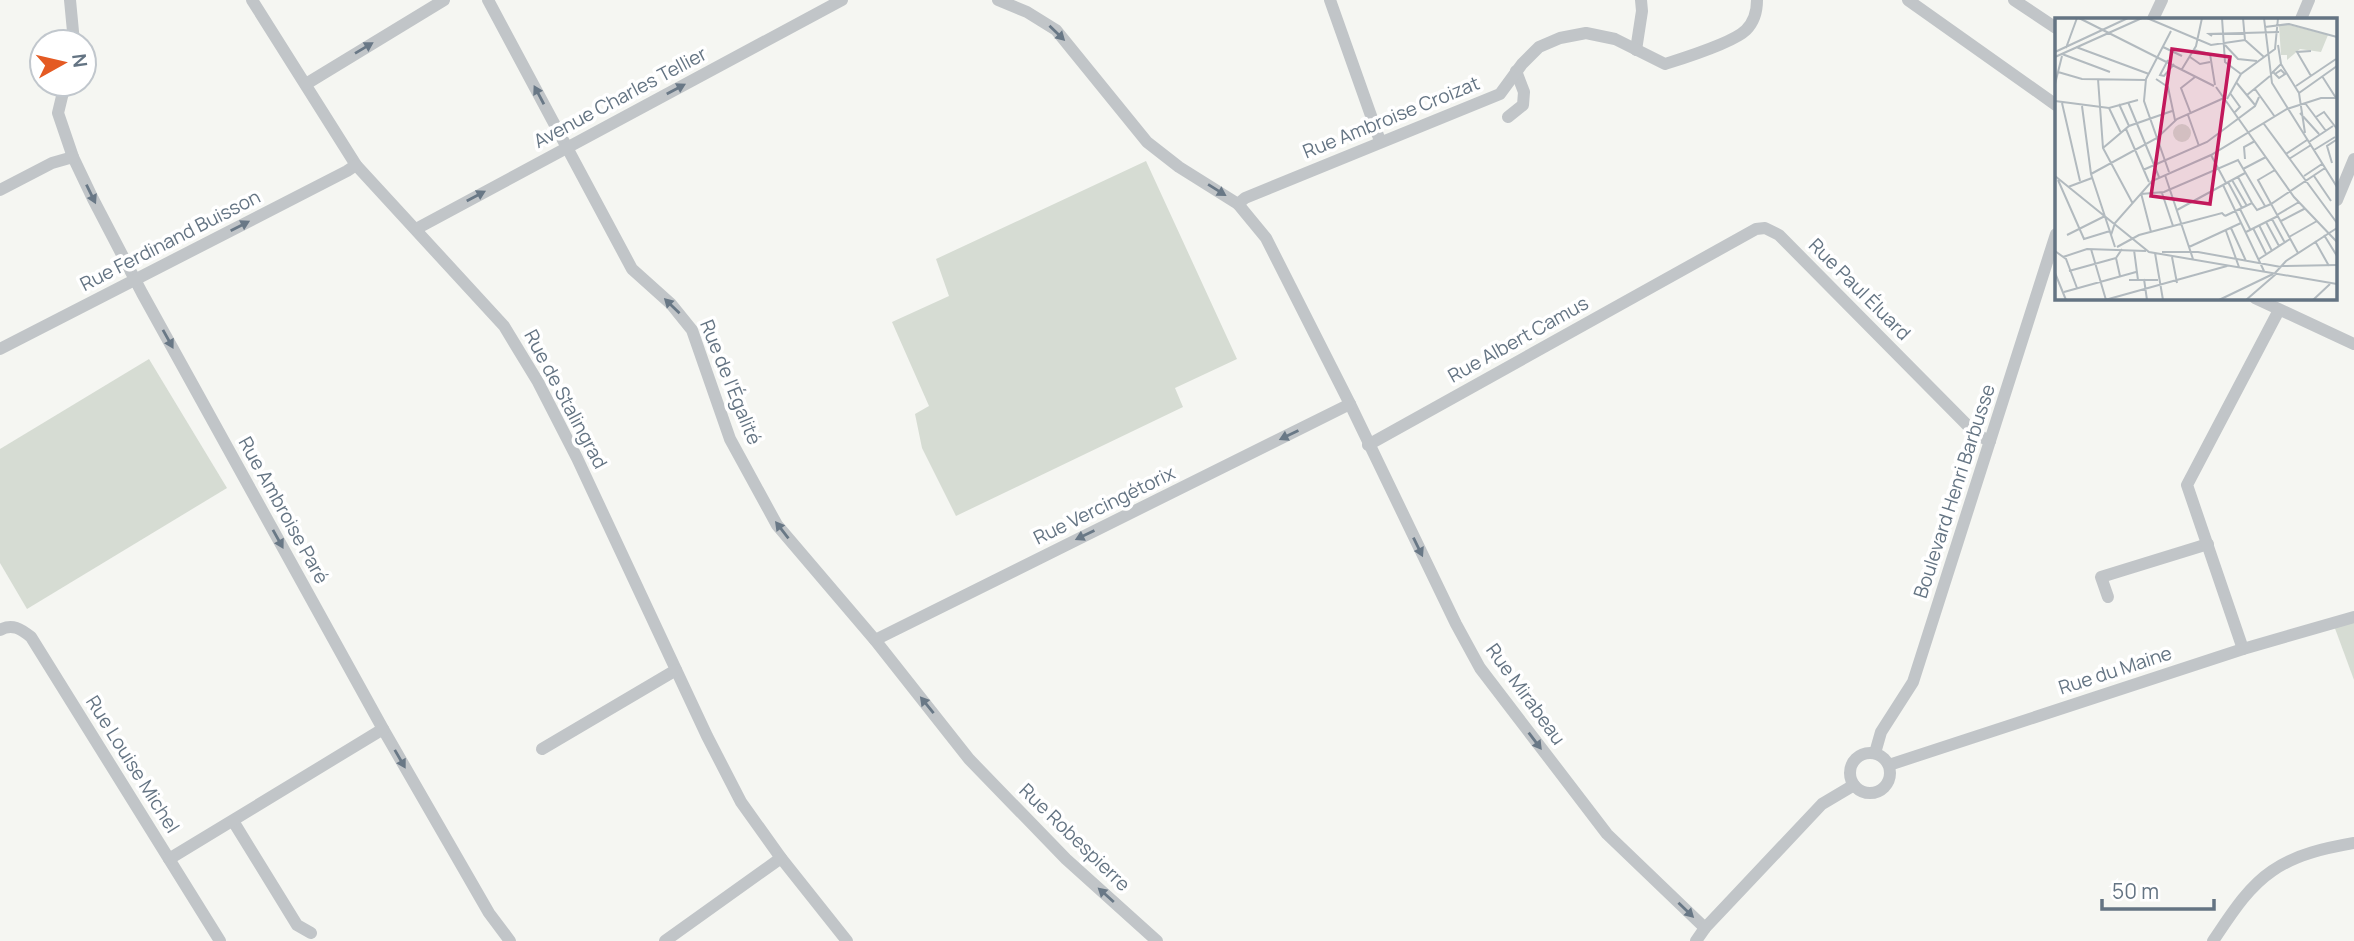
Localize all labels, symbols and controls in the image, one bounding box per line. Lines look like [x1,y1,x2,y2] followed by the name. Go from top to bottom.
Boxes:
[2055,18,2336,299] inset map
[1048,24,1065,40] one-way arrow
[28,28,98,98] north arrow
[529,40,711,154] street label: Avenue Charles Tellier
[355,42,374,55] one-way arrow
[66,52,94,69] text: N
[1299,70,1483,164] street label: Rue Ambroise Croizat
[667,83,686,95] one-way arrow
[533,85,544,105] one-way arrow
[75,183,265,297] street label: Rue Ferdinand Buisson
[85,184,96,204] one-way arrow
[1208,184,1227,197] one-way arrow
[466,191,486,202] one-way arrow
[230,220,250,231] one-way arrow
[1803,232,1917,346] street label: Rue Paul Éluard
[1443,290,1593,388] street label: Rue Albert Camus
[664,298,681,314] one-way arrow
[694,316,768,448] street label: Rue de l'Égalité
[518,325,614,473] street label: Rue de Stalingrad
[162,330,174,349] one-way arrow
[1907,381,2001,601] street label: Boulevard Henri Barbusse
[1279,429,1299,440] one-way arrow
[233,432,335,588] street label: Rue Ambroise Paré
[1029,459,1179,551] street label: Rue Vercingétorix
[775,521,789,539] one-way arrow
[272,529,284,548] one-way arrow
[1075,530,1095,541] one-way arrow
[1412,537,1424,557] one-way arrow
[1480,638,1572,750] street label: Rue Mirabeau
[2055,639,2175,701] street label: Rue du Maine
[80,690,186,838] street label: Rue Louise Michel
[919,697,934,715] one-way arrow
[1528,732,1542,750] one-way arrow
[394,749,406,769] one-way arrow
[1014,777,1136,897] street label: Rue Robespierre
[2102,867,2214,911] scale bar
[2112,877,2159,905] text: 50 m
[1097,887,1115,903] one-way arrow
[1677,902,1694,918] one-way arrow

